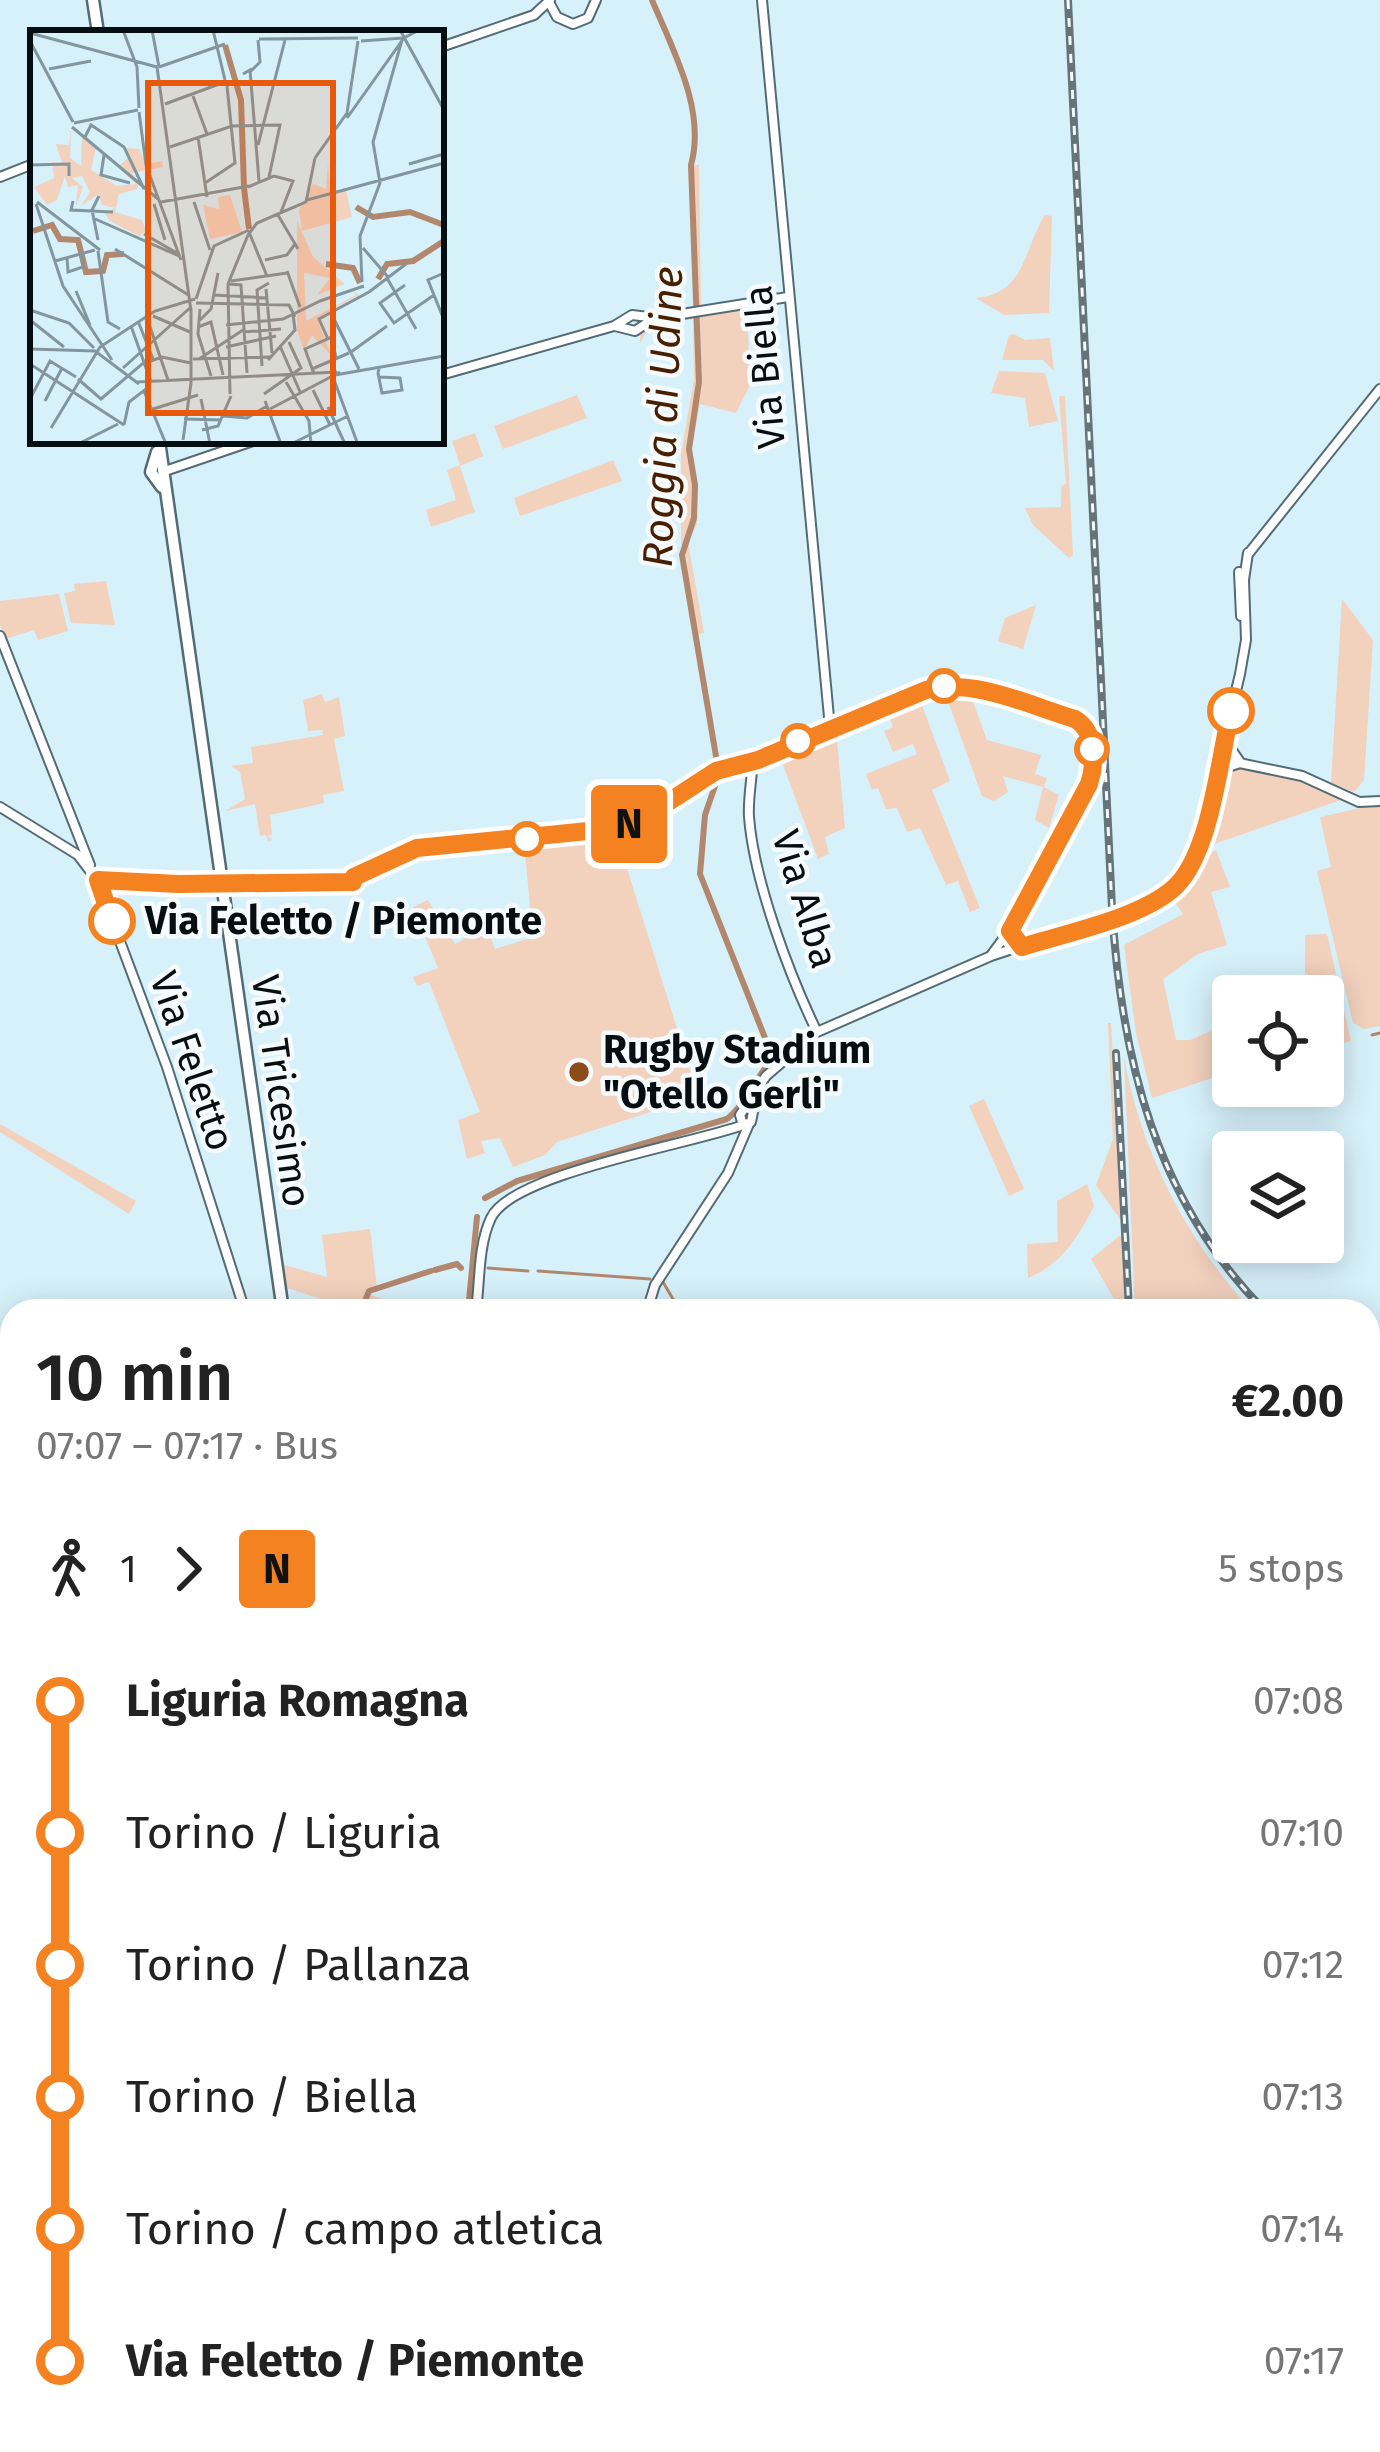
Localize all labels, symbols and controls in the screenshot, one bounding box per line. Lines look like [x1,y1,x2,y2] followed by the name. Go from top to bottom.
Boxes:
[30,30,444,444] inset map
[633,266,693,568] water label: Roggia di Udine
[735,283,795,451] street label: Via Biella
[928,670,960,702] unlabelled marker
[1209,689,1253,733] unlabelled marker
[782,725,814,757] unlabelled marker
[1076,733,1108,765] unlabelled marker
[590,785,668,863] line badge: N
[615,799,643,849] text: N
[511,823,543,855] unlabelled marker
[762,824,848,974] street label: Via Alba
[144,898,542,944] place label: Via Feletto / Piemonte
[90,899,134,943] marker: Via Feletto / Piemonte
[140,966,244,1156] street label: Via Feletto
[242,972,320,1210] street label: Via Tricesimo
[1212,975,1344,1263] map controls
[1212,975,1344,1107] button: locate
[603,1027,871,1118] place label: Rugby Stadium "Otello Gerli"
[566,1059,592,1085] marker: Rugby Stadium "Otello Gerli"
[1212,1131,1344,1263] button: layers
[36,1338,233,1417] text: 10 min
[1232,1374,1344,1428] text: €2.00
[36,1423,338,1469] text: 07:07 – 07:17 · Bus
[36,1536,102,1602] icon: walk
[155,1536,221,1602] icon: forward
[263,1544,291,1594] text: N
[120,1546,137,1592] text: 1
[1218,1546,1344,1592] text: 5 stops
[126,1674,469,1728] text: Liguria Romagna
[1253,1678,1344,1724] text: 07:08
[126,1806,442,1860] text: Torino / Liguria
[1259,1810,1344,1856] text: 07:10
[126,1938,471,1992] text: Torino / Pallanza
[1262,1942,1344,1988] text: 07:12
[126,2070,418,2124] text: Torino / Biella
[1262,2074,1344,2120] text: 07:13
[126,2202,604,2256] text: Torino / campo atletica
[1260,2206,1344,2252] text: 07:14
[126,2334,584,2388] text: Via Feletto / Piemonte
[1264,2338,1344,2384] text: 07:17

